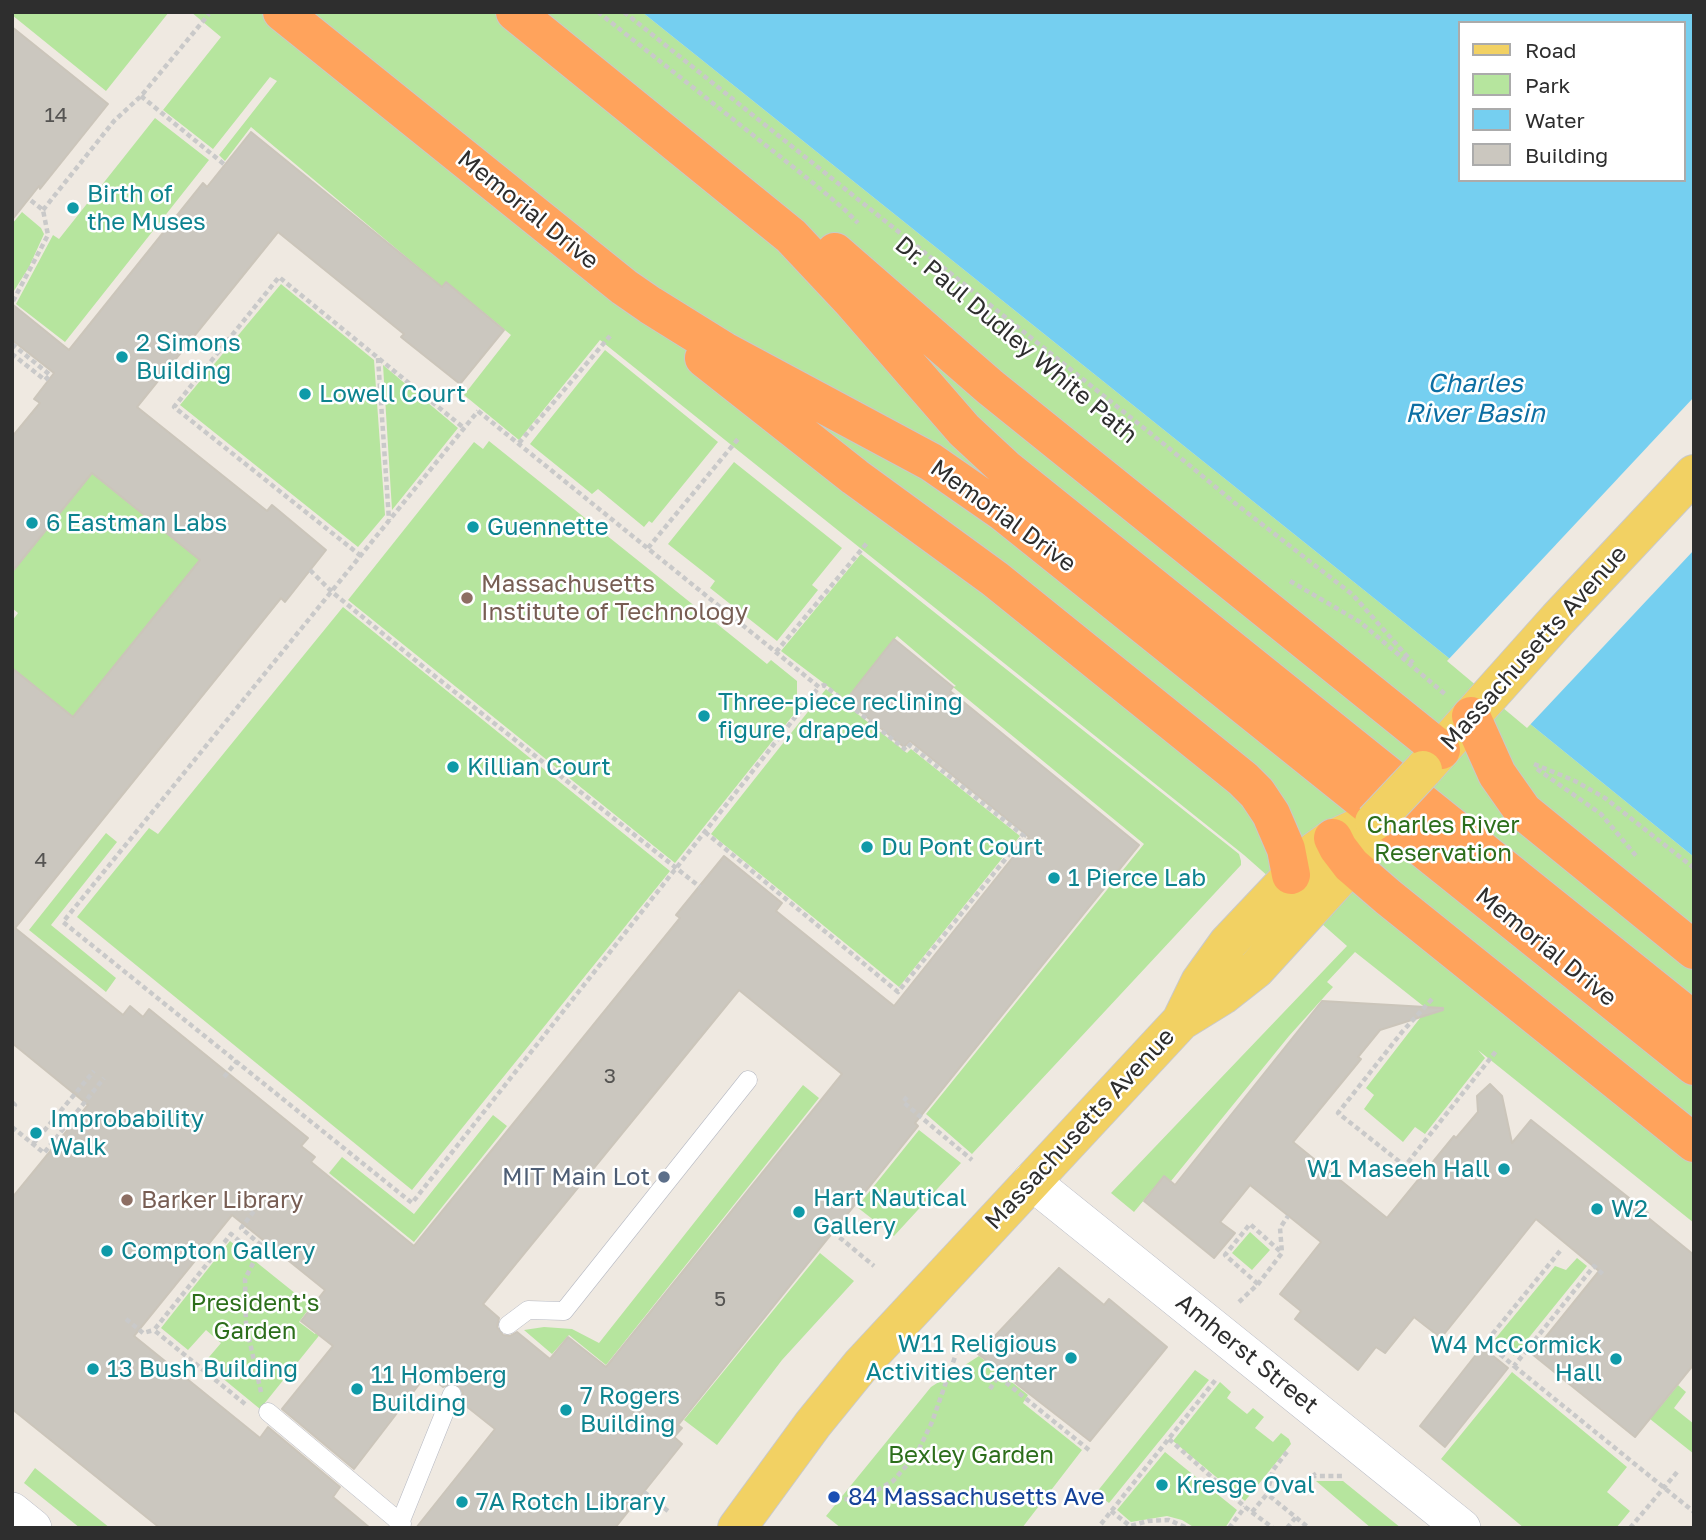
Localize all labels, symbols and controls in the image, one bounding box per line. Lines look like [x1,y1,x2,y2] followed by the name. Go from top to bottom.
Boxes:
[1458,21,1685,182] legend
[1525,37,1576,63] text: Road
[1525,72,1570,98] text: Park
[45,102,67,128] house number: 14
[1525,107,1585,133] text: Water
[1525,142,1608,168] text: Building
[452,144,604,276] street label: Memorial Drive
[87,180,206,236] place label: Birth of the Muses
[65,200,81,216] marker: Birth of the Muses
[889,230,1143,450] street label: Dr. Paul Dudley White Path
[136,329,241,385] place label: 2 Simons Building
[114,349,130,365] marker: 2 Simons Building
[1405,368,1545,430] water label: Charles River Basin
[319,380,466,408] place label: Lowell Court
[297,386,313,402] marker: Lowell Court
[925,454,1081,578] street label: Memorial Drive
[46,509,227,537] place label: 6 Eastman Labs
[487,513,609,541] place label: Guennette
[24,515,40,531] marker: 6 Eastman Labs
[465,519,481,535] marker: Guennette
[1435,540,1633,756] street label: Massachusetts Avenue
[481,570,748,626] place label: Massachusetts Institute of Technology
[459,590,475,606] marker: Massachusetts Institute of Technology
[718,688,963,744] place label: Three-piece reclining figure, draped
[696,708,712,724] marker: Three-piece reclining figure, draped
[467,753,611,781] place label: Killian Court
[445,759,461,775] marker: Killian Court
[1366,811,1520,867] park label: Charles River Reservation
[881,833,1043,861] place label: Du Pont Court
[859,839,875,855] marker: Du Pont Court
[35,847,47,873] house number: 4
[1068,864,1206,892] place label: 1 Pierce Lab
[1046,870,1062,886] marker: 1 Pierce Lab
[1470,881,1622,1013] street label: Memorial Drive
[979,1022,1181,1236] street label: Massachusetts Avenue
[604,1063,616,1089] house number: 3
[50,1105,204,1161] place label: Improbability Walk
[28,1125,44,1141] marker: Improbability Walk
[1307,1155,1490,1183] place label: W1 Maseeh Hall
[1496,1161,1512,1177] marker: W1 Maseeh Hall
[502,1163,650,1191] place label: MIT Main Lot
[656,1169,672,1185] marker: MIT Main Lot
[813,1184,967,1240] place label: Hart Nautical Gallery
[141,1186,303,1214] place label: Barker Library
[119,1192,135,1208] marker: Barker Library
[1611,1195,1648,1223] place label: W2
[1589,1201,1605,1217] marker: W2
[791,1204,807,1220] marker: Hart Nautical Gallery
[121,1237,316,1265] place label: Compton Gallery
[99,1243,115,1259] marker: Compton Gallery
[714,1286,726,1312] house number: 5
[1170,1288,1324,1420] street label: Amherst Street
[191,1289,319,1345] park label: President's Garden
[866,1330,1057,1386] place label: W11 Religious Activities Center
[1430,1331,1602,1387] place label: W4 McCormick Hall
[1063,1350,1079,1366] marker: W11 Religious Activities Center
[1608,1351,1624,1367] marker: W4 McCormick Hall
[107,1355,298,1383] place label: 13 Bush Building
[85,1361,101,1377] marker: 13 Bush Building
[371,1361,507,1417] place label: 11 Homberg Building
[349,1381,365,1397] marker: 11 Homberg Building
[580,1382,680,1438] place label: 7 Rogers Building
[558,1402,574,1418] marker: 7 Rogers Building
[888,1441,1054,1469] park label: Bexley Garden
[1176,1471,1315,1499] place label: Kresge Oval
[1154,1477,1170,1493] marker: Kresge Oval
[848,1483,1105,1511] place label: 84 Massachusetts Ave
[476,1488,666,1516] place label: 7A Rotch Library
[826,1489,842,1505] marker: 84 Massachusetts Ave
[454,1494,470,1510] marker: 7A Rotch Library

